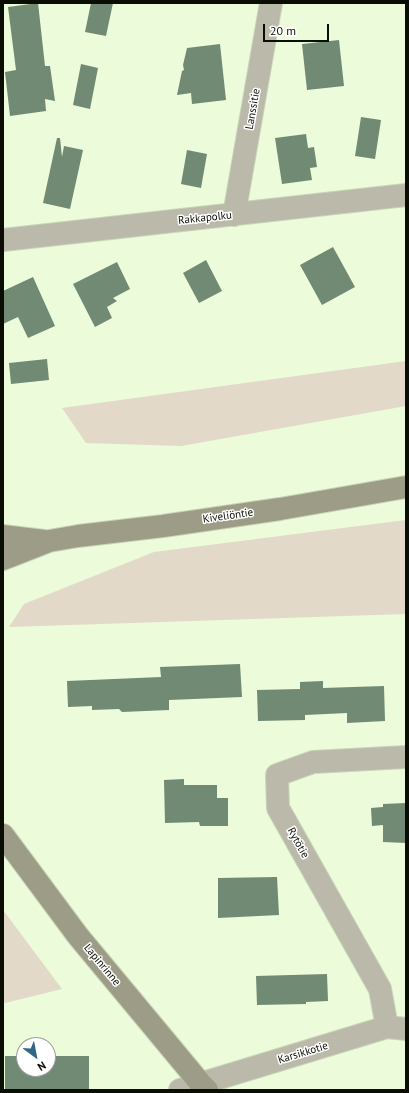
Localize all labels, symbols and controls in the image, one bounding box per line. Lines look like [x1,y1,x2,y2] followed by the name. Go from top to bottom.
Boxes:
[265,16,331,42] scale bar
[270,23,296,38] text: 20 m
[243,87,263,131] street label: Lanssitie
[177,209,233,227] street label: Rakkapolku
[202,506,254,526] street label: Kiveliöntie
[284,825,312,861] street label: Rytötie
[81,942,123,988] street label: Lapinrinne
[16,1037,56,1077] north arrow
[276,1039,330,1067] street label: Karsikkotie
[35,1058,49,1074] text: N

